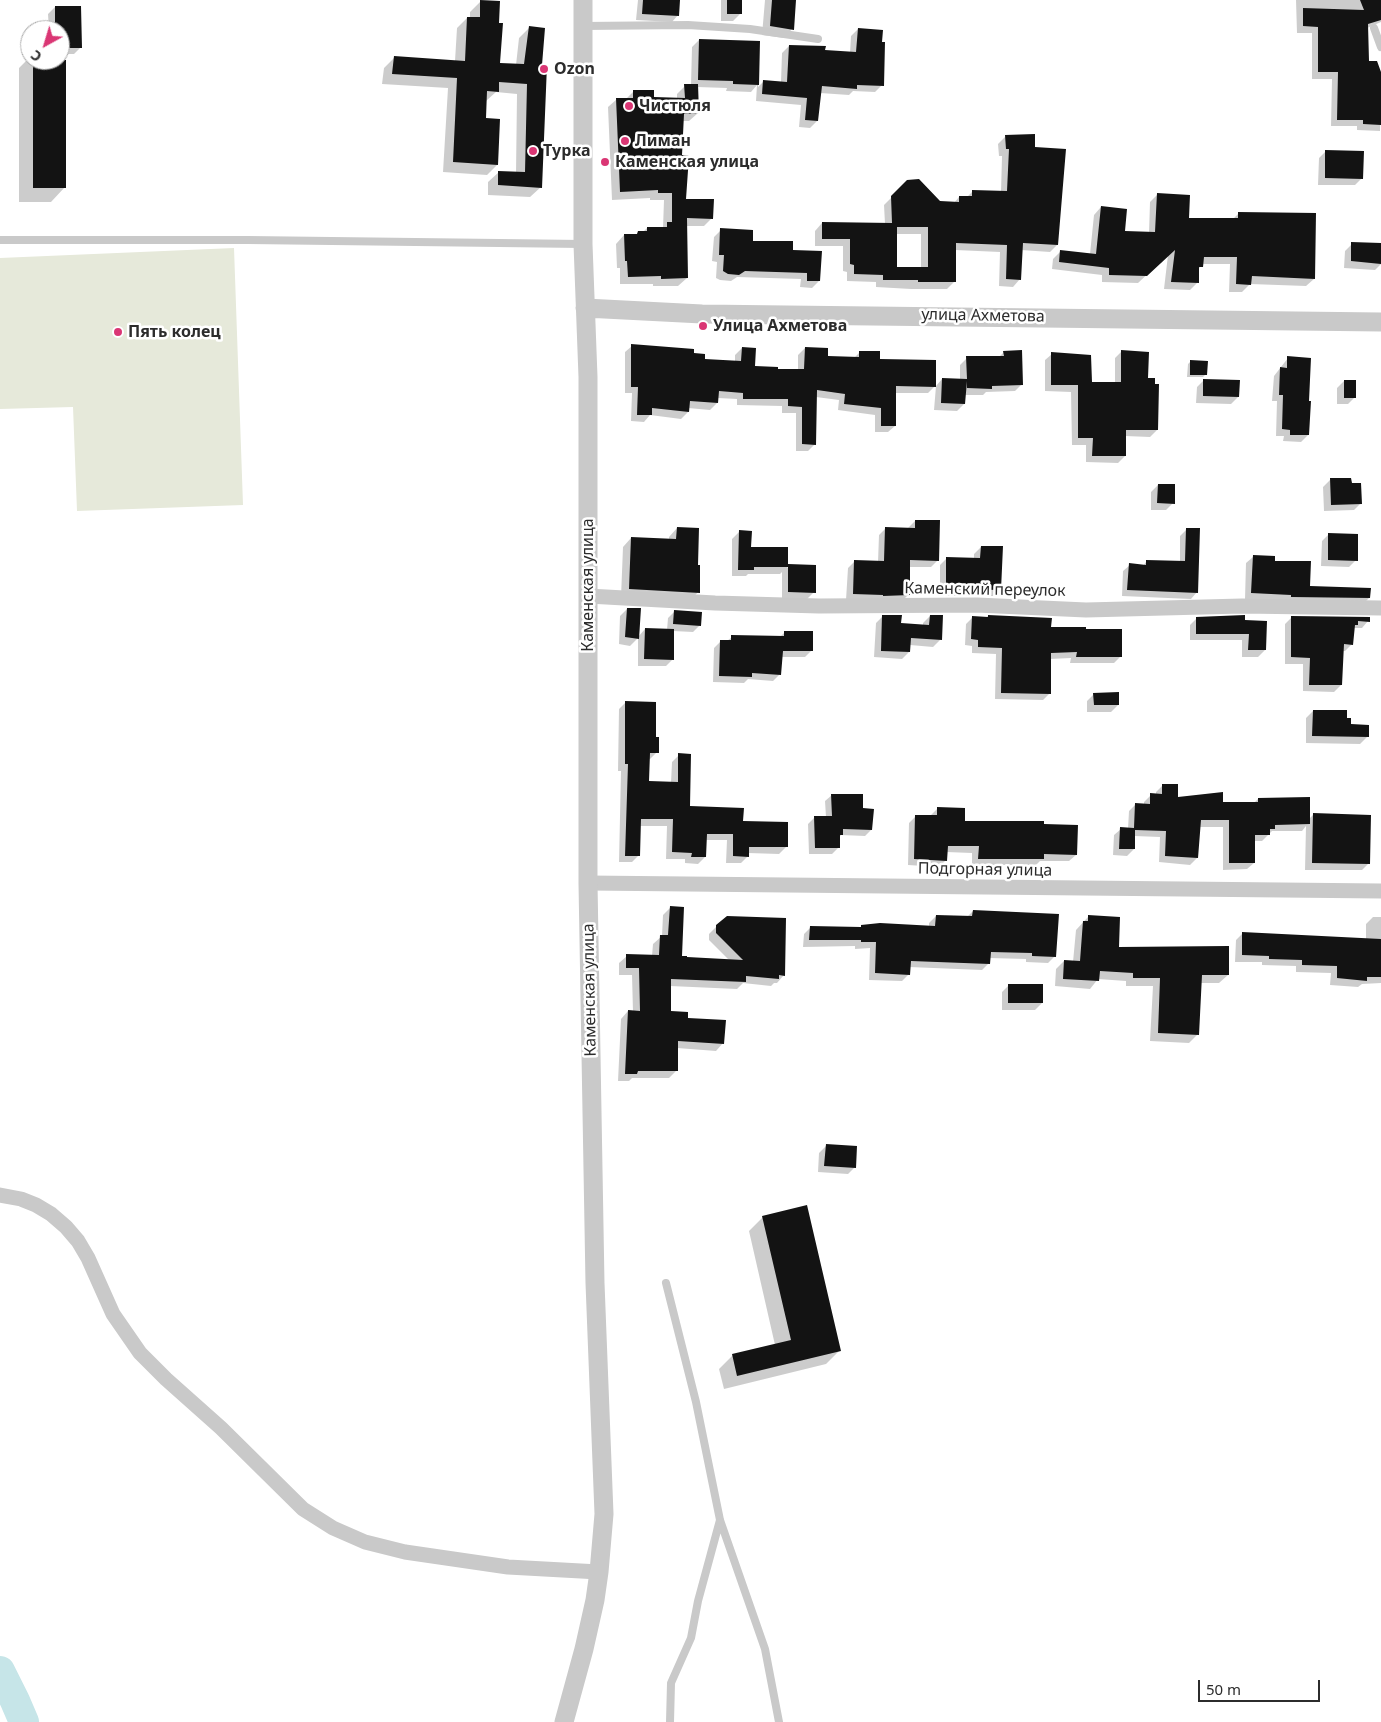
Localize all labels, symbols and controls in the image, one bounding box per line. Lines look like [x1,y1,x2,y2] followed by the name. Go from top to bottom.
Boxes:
[20,20,70,70] north arrow
[26,46,45,66] text: С
[554,59,595,79] place label: Ozon
[538,63,550,75] marker: Ozon
[639,96,711,116] place label: Чистюля
[623,100,635,112] marker: Чистюля
[635,131,691,151] place label: Лиман
[619,135,631,147] marker: Лиман
[543,141,590,161] place label: Турка
[527,145,539,157] marker: Турка
[615,152,759,172] place label: Каменская улица
[599,156,611,168] marker: Каменская улица
[921,305,1045,327] street label: улица Ахметова
[713,316,847,336] place label: Улица Ахметова
[697,320,709,332] marker: Улица Ахметова
[128,322,221,342] place label: Пять колец
[112,326,124,338] marker: Пять колец
[578,518,598,652] street label: Каменская улица
[904,579,1066,601] street label: Каменский переулок
[918,859,1052,881] street label: Подгорная улица
[579,923,601,1057] street label: Каменская улица
[1201,1670,1324,1702] scale bar
[1206,1679,1241,1699] text: 50 m

